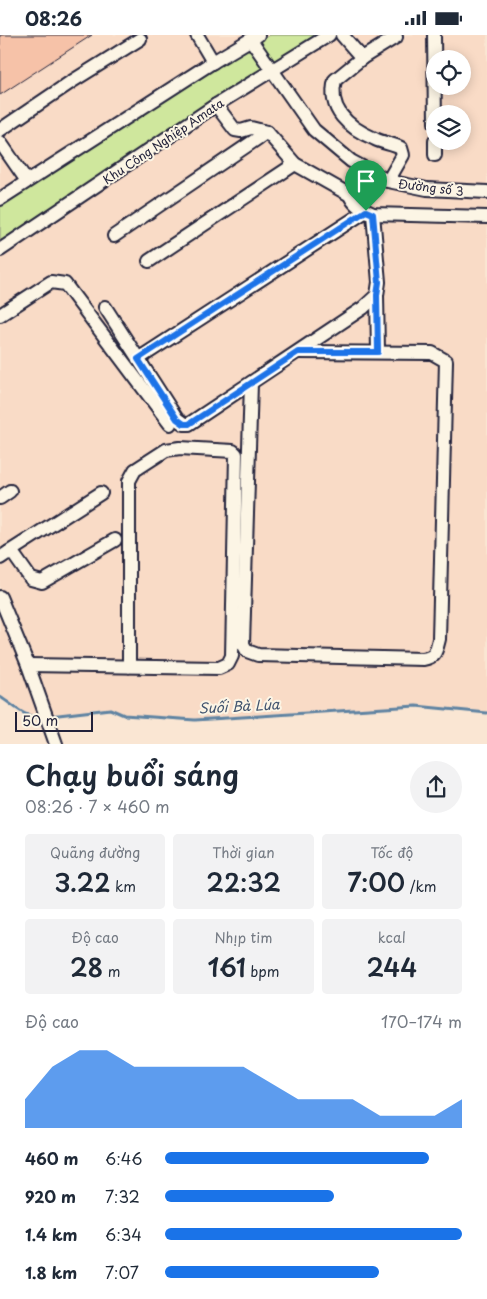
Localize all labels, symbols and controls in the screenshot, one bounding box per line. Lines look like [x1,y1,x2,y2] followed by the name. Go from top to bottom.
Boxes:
[25,4,82,32] text: 08:26
[426,50,471,150] map controls
[426,50,471,95] button: locate
[99,93,228,188] street label: Khu Công Nghiệp Amata
[426,105,471,150] button: layers
[345,160,387,211] pin
[352,167,380,195] icon: arrive
[397,174,465,200] street label: Đường số 3
[198,693,281,719] water label: Suối Bà Lúa
[15,709,92,732] scale bar
[22,710,58,731] text: 50 m
[25,753,239,796] text: Chạy buổi sáng
[410,761,462,813] button: share
[25,794,170,818] text: 08:26 · 7 × 460 m
[50,842,140,863] text: Quãng đường
[212,842,275,863] text: Thời gian
[370,842,413,863] text: Tốc độ
[54,863,110,901] text: 3.22
[206,863,281,901] text: 22:32
[347,863,405,901] text: 7:00
[110,876,136,897] text: km
[405,876,436,897] text: /km
[72,927,119,948] text: Độ cao
[215,927,272,948] text: Nhịp tim
[378,927,406,948] text: kcal
[70,948,103,986] text: 28
[207,948,246,986] text: 161
[366,948,417,986] text: 244
[103,961,120,982] text: m
[246,961,280,982] text: bpm
[25,1009,79,1033] text: Độ cao
[381,1009,462,1033] text: 170–174 m
[25,1146,78,1170] text: 460 m
[105,1146,143,1170] text: 6:46
[25,1184,76,1208] text: 920 m
[105,1184,140,1208] text: 7:32
[25,1222,77,1246] text: 1.4 km
[105,1222,142,1246] text: 6:34
[25,1260,77,1284] text: 1.8 km
[105,1260,139,1284] text: 7:07

